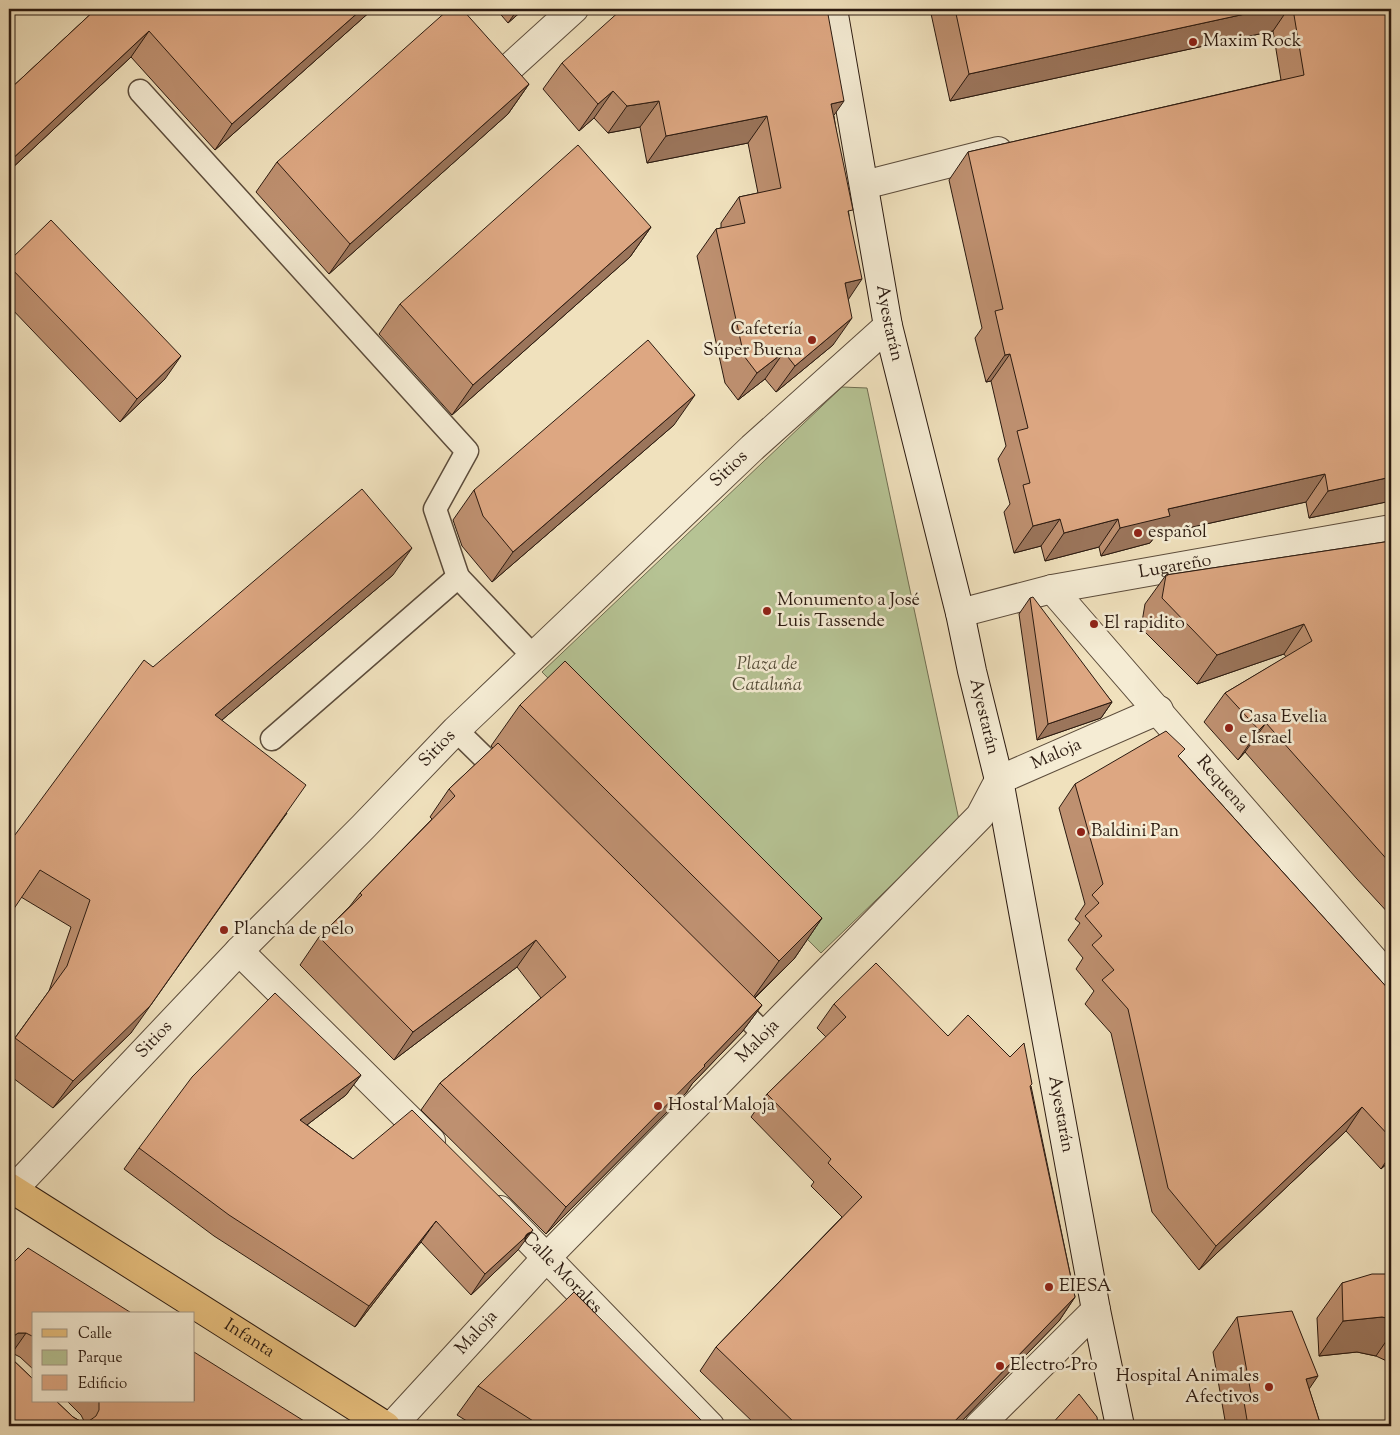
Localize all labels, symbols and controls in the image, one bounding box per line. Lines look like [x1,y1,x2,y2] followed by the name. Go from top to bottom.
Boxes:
[1203,29,1302,55] place label: Maxim Rock
[1187,36,1199,48] marker: Maxim Rock
[868,283,909,365] street label: Ayestarán
[703,317,802,364] place label: Cafetería Súper Buena
[806,334,818,346] marker: Cafetería Súper Buena
[705,445,754,494] street label: Sitios
[1148,520,1207,546] place label: español
[1132,527,1144,539] marker: español
[1137,548,1214,586] street label: Lugareño
[777,588,920,635] place label: Monumento a José Luis Tassende
[761,605,773,617] marker: Monumento a José Luis Tassende
[1104,611,1185,637] place label: El rapidito
[1088,618,1100,630] marker: El rapidito
[732,652,802,699] park label: Plaza de Cataluña
[961,676,1005,758] street label: Ayestarán
[1239,705,1327,752] place label: Casa Evelia e Israel
[1223,722,1235,734] marker: Casa Evelia e Israel
[413,724,462,774] street label: Sitios
[1027,732,1086,777] street label: Maloja
[1189,750,1254,819] street label: Requena
[1091,819,1180,845] place label: Baldini Pan
[1075,826,1087,838] marker: Baldini Pan
[234,917,354,943] place label: Plancha de pelo
[218,924,230,936] marker: Plancha de pelo
[731,1014,786,1070] street label: Maloja
[130,1015,179,1065] street label: Sitios
[1040,1074,1080,1155] street label: Ayestarán
[668,1093,775,1119] place label: Hostal Maloja
[652,1100,664,1112] marker: Hostal Maloja
[515,1226,608,1320] street label: Calle Morales
[1059,1274,1112,1300] place label: EIESA
[1043,1281,1055,1293] marker: EIESA
[450,1305,505,1361] street label: Maloja
[32,1312,195,1402] legend
[218,1313,279,1365] street label: Infanta
[78,1324,112,1345] text: Calle
[78,1348,122,1369] text: Parque
[1010,1353,1098,1379] place label: Electro-Pro
[994,1360,1006,1372] marker: Electro-Pro
[1116,1364,1259,1411] place label: Hospital Animales Afectivos
[78,1374,127,1395] text: Edificio
[1263,1381,1275,1393] marker: Hospital Animales Afectivos

